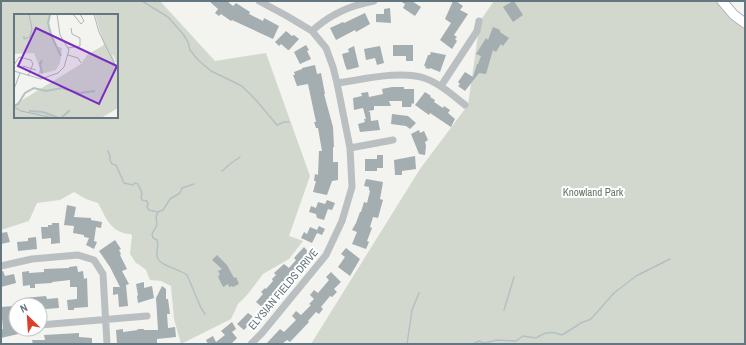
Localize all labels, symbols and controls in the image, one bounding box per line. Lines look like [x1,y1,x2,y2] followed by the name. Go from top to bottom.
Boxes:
[14,14,118,118] inset map
[563,185,624,199] park label: Knowland Park
[245,246,321,332] street label: ELYSIAN FIELDS DRIVE
[8,297,48,337] north arrow
[18,300,30,316] text: N

